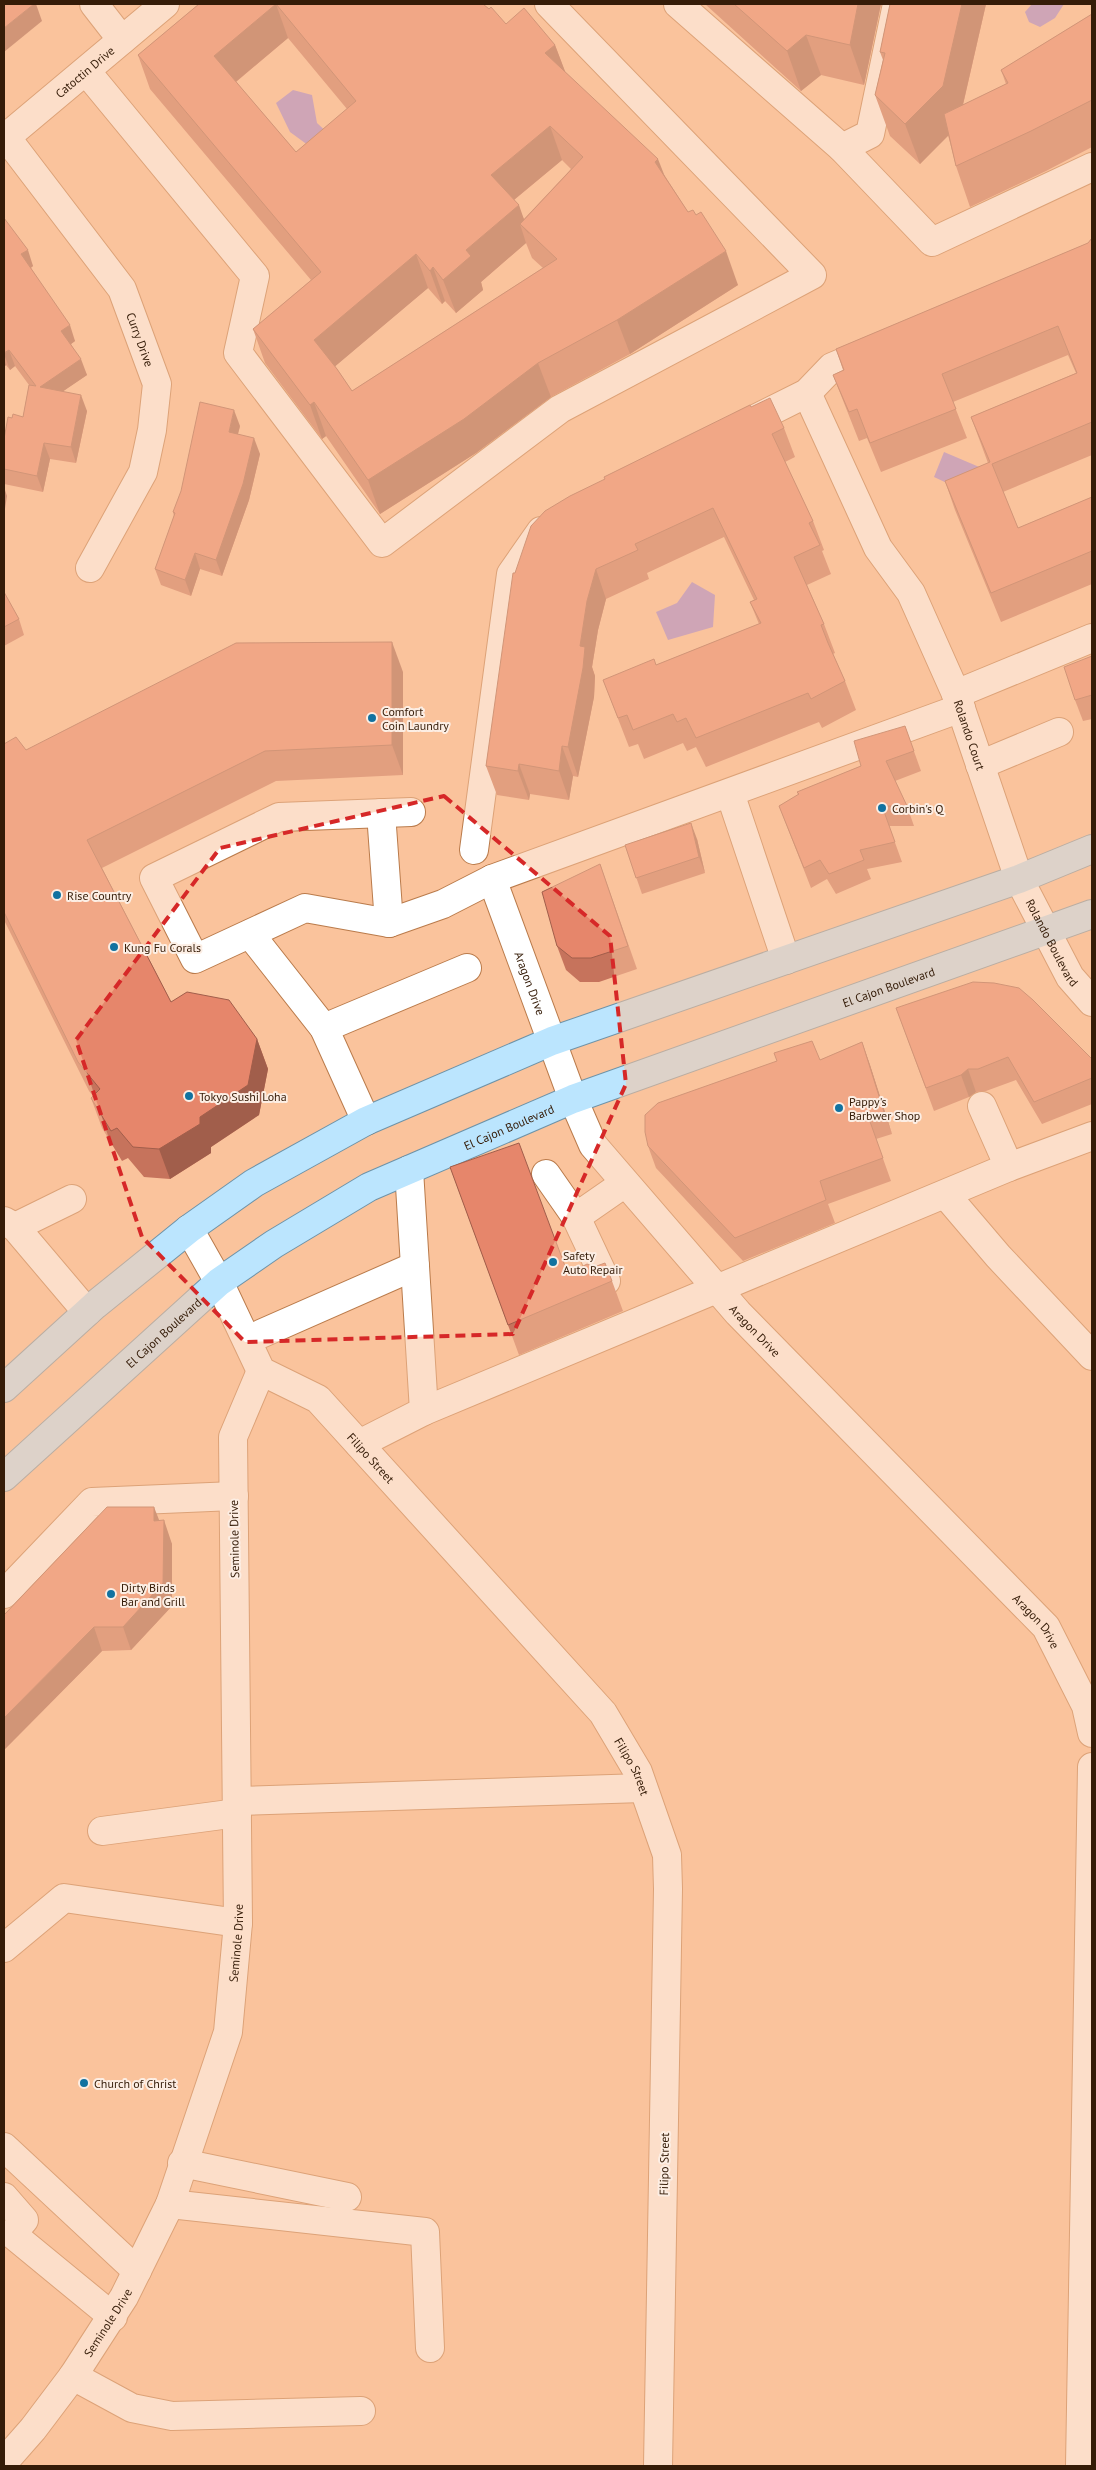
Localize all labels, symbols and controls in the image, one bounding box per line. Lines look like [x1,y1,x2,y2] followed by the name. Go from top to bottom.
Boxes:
[52,43,117,101] street label: Catoctin Drive
[124,310,157,369] street label: Curry Drive
[951,698,989,772] street label: Rolando Court
[382,704,449,733] place label: Comfort Coin Laundry
[366,712,378,724] marker: Comfort Coin Laundry
[892,801,944,816] place label: Corbin's Q
[876,802,888,814] marker: Corbin's Q
[67,888,132,903] place label: Rise Country
[51,889,63,901] marker: Rise Country
[1023,896,1082,989] street label: Rolando Boulevard
[124,940,201,955] place label: Kung Fu Corals
[108,941,120,953] marker: Kung Fu Corals
[512,949,549,1017] street label: Aragon Drive
[840,963,937,1010] street label: El Cajon Boulevard
[199,1089,287,1104] place label: Tokyo Sushi Loha
[183,1090,195,1102] marker: Tokyo Sushi Loha
[849,1094,920,1123] place label: Pappy's Barbwer Shop
[461,1101,556,1153] street label: El Cajon Boulevard
[833,1102,845,1114] marker: Pappy's Barbwer Shop
[563,1248,622,1277] place label: Safety Auto Repair
[547,1256,559,1268] marker: Safety Auto Repair
[122,1294,204,1371] street label: El Cajon Boulevard
[727,1301,784,1360] street label: Aragon Drive
[344,1429,398,1486] street label: Filipo Street
[226,1500,242,1578] street label: Seminole Drive
[121,1580,186,1609] place label: Dirty Birds Bar and Grill
[105,1588,117,1600] marker: Dirty Birds Bar and Grill
[1010,1591,1063,1651] street label: Aragon Drive
[612,1735,653,1797] street label: Filipo Street
[225,1904,246,1983] street label: Seminole Drive
[94,2076,176,2091] place label: Church of Christ
[78,2077,90,2089] marker: Church of Christ
[656,2132,672,2196] street label: Filipo Street
[80,2286,135,2359] street label: Seminole Drive

